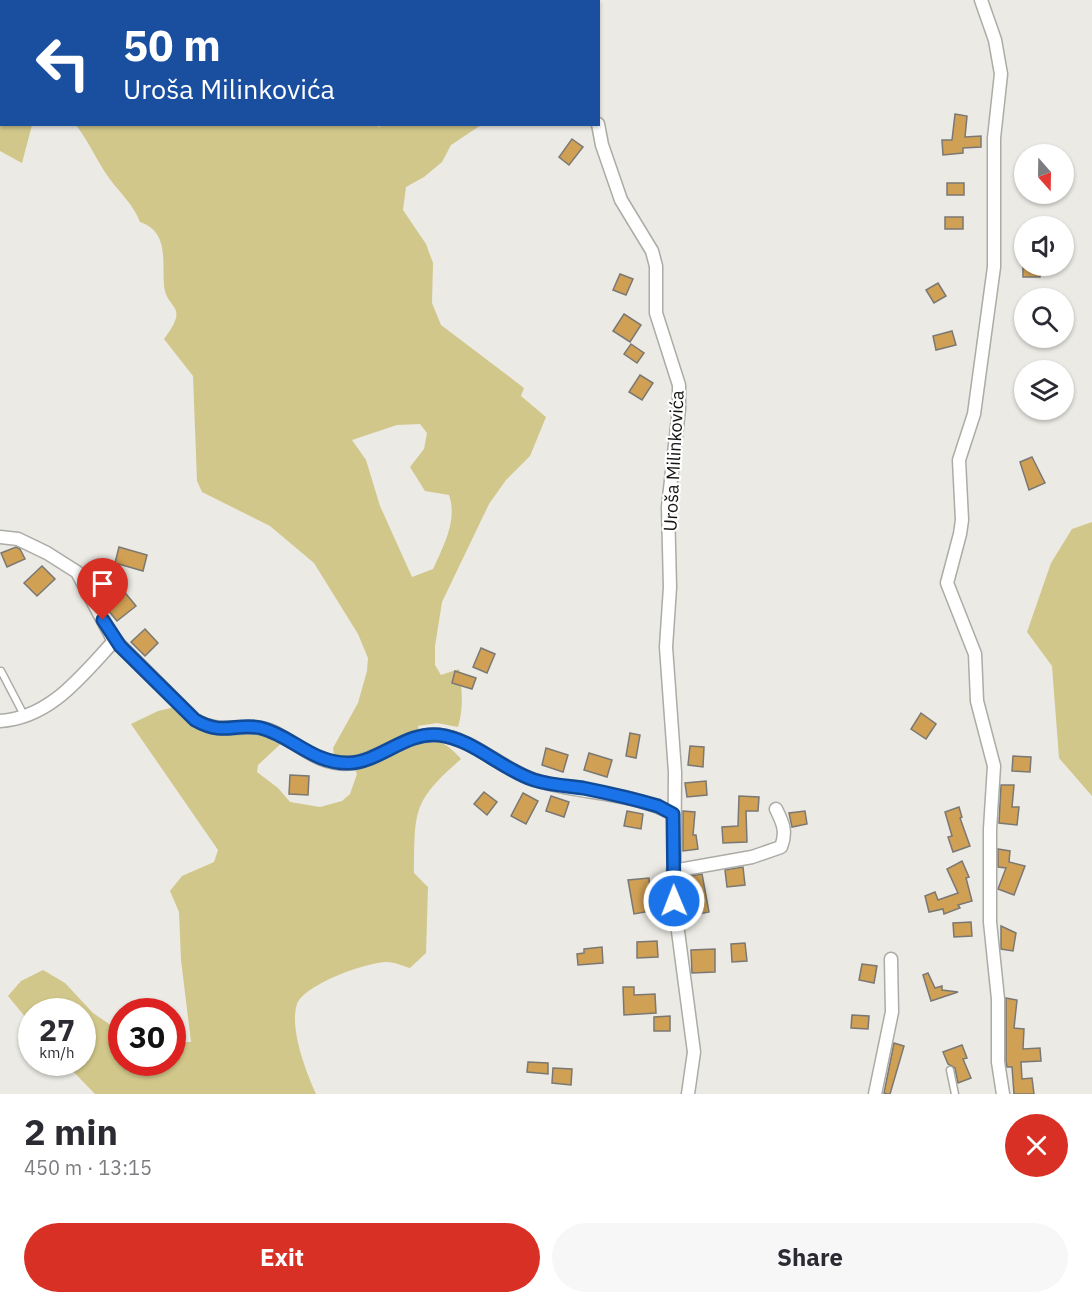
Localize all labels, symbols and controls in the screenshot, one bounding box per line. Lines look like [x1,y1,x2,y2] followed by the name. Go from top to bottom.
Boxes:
[123,18,221,73] text: 50 m
[24,24,102,102] icon: left
[123,71,335,106] text: Uroša Milinkovića
[1014,144,1074,204] north arrow
[1014,144,1074,420] map controls
[1014,216,1074,276] button: sound
[1014,288,1074,348] button: search
[1014,360,1074,420] button: layers
[658,389,689,532] street label: Uroša Milinkovića
[77,558,128,620] pin
[86,567,119,600] icon: arrive
[642,869,706,933] position arrow
[108,998,186,1076] speed limit sign: 30
[39,1010,75,1049] text: 27
[39,1043,75,1062] text: km/h
[24,1108,118,1155] text: 2 min
[1005,1114,1068,1177] button: close
[24,1154,152,1181] text: 450 m · 13:15
[24,1223,540,1292] button: Exit
[552,1223,1068,1292] button: Share

